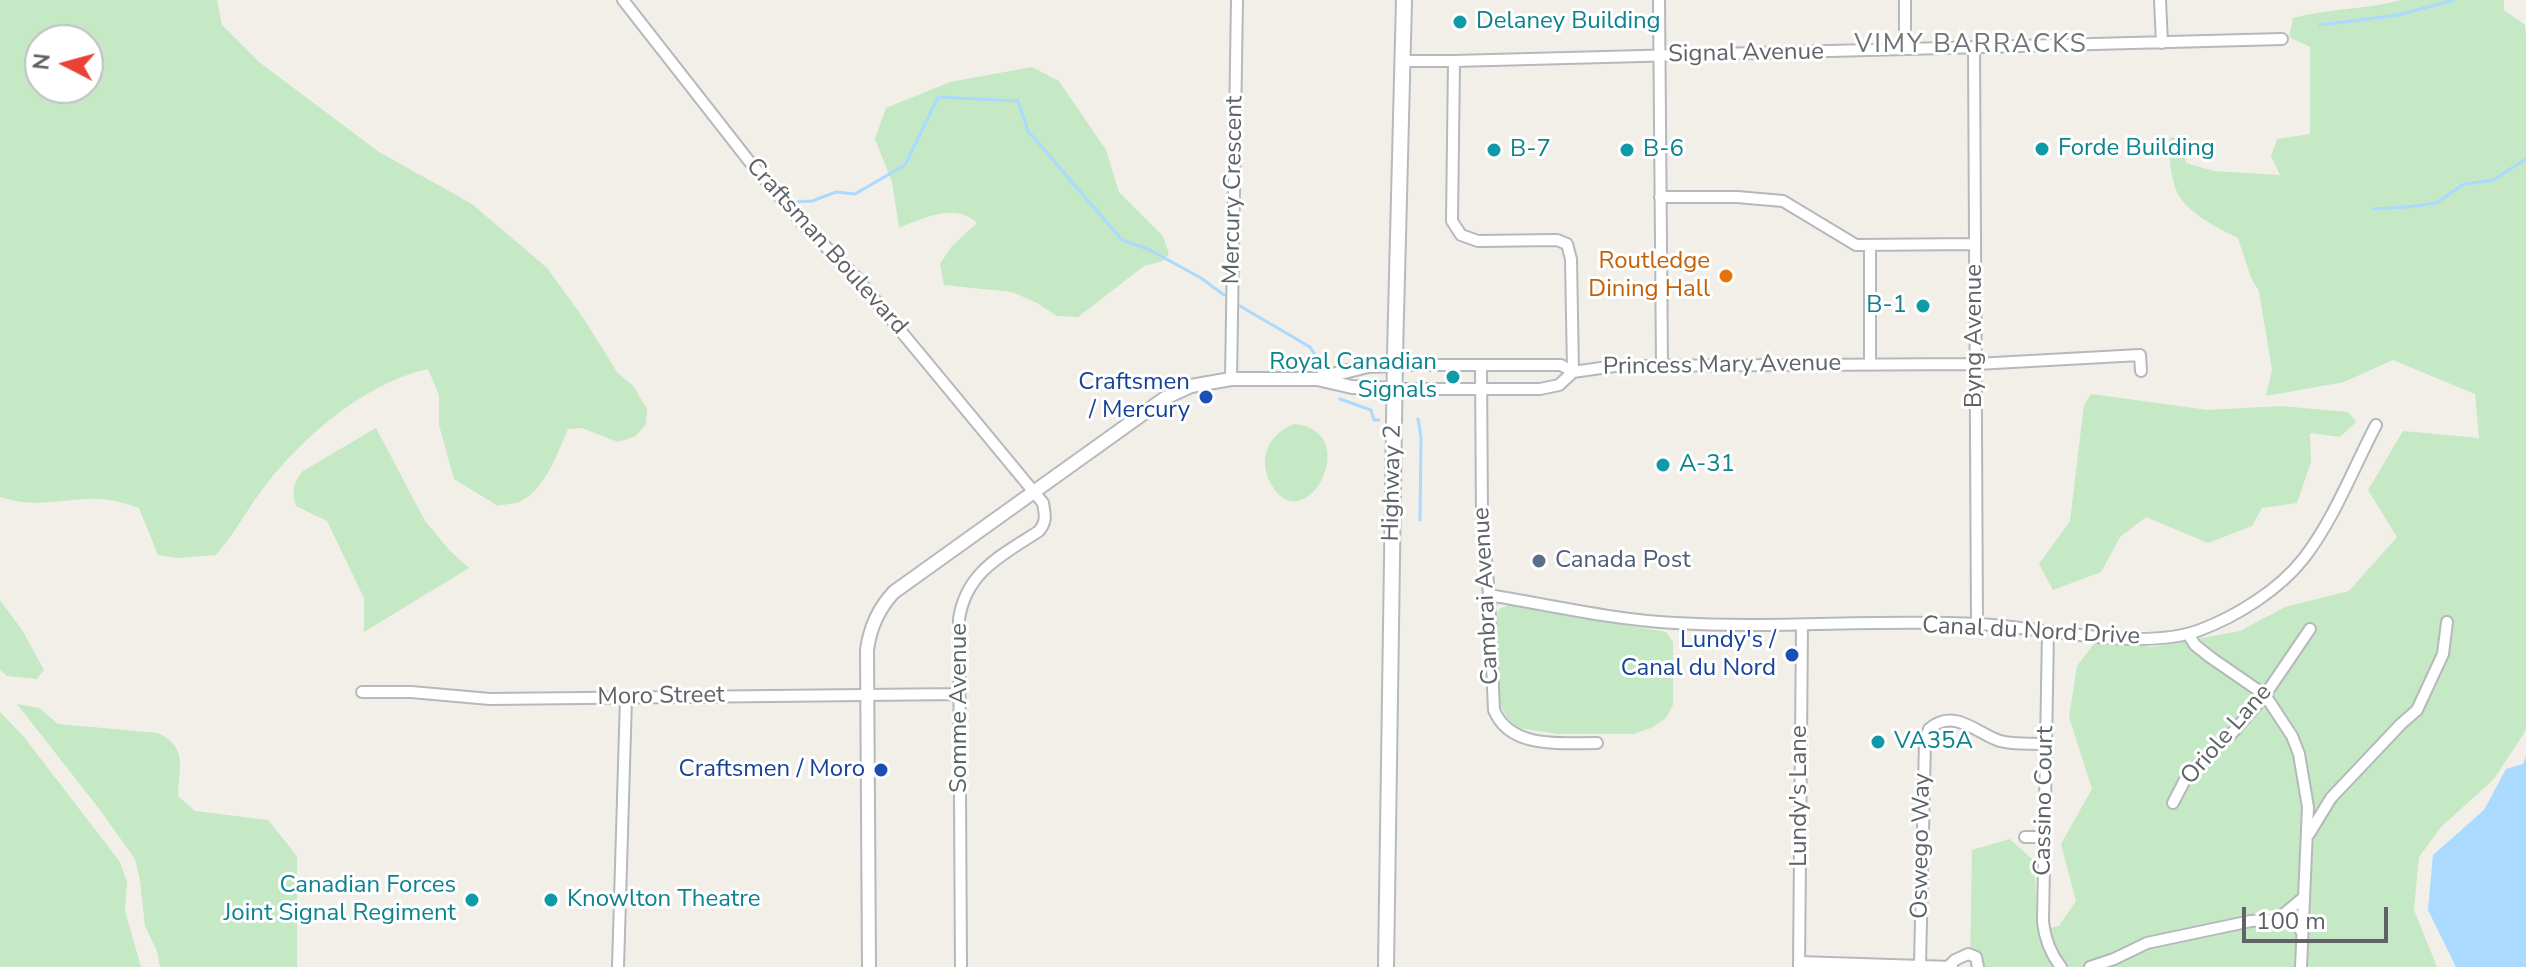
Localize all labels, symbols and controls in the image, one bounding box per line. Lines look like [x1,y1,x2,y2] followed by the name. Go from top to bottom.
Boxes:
[1476,8,1661,36] place label: Delaney Building
[1451,13,1469,31] marker: Delaney Building
[24,24,104,104] north arrow
[1854,30,2088,62] district label: VIMY BARRACKS
[1668,38,1824,70] street label: Signal Avenue
[26,52,58,71] text: N
[1218,95,1250,285] street label: Mercury Crescent
[2058,135,2215,163] place label: Forde Building
[1510,136,1551,164] place label: B-7
[1643,136,1684,164] place label: B-6
[2033,140,2051,158] marker: Forde Building
[1485,141,1503,159] marker: B-7
[1618,141,1636,159] marker: B-6
[739,153,913,341] street label: Craftsman Boulevard
[1588,248,1710,304] place label: Routledge Dining Hall
[1961,264,1989,408] street label: Byng Avenue
[1717,267,1735,285] marker: Routledge Dining Hall
[1866,292,1907,320] place label: B-1
[1914,297,1932,315] marker: B-1
[1269,349,1437,405] place label: Royal Canadian Signals
[1603,350,1841,382] street label: Princess Mary Avenue
[1444,368,1462,386] marker: Royal Canadian Signals
[1078,369,1190,425] place label: Craftsmen / Mercury
[1197,388,1215,406] marker: Craftsmen / Mercury
[1378,424,1408,542] street label: Highway 2
[1679,451,1735,479] place label: A-31
[1654,456,1672,474] marker: A-31
[1468,507,1506,685] street label: Cambrai Avenue
[1555,547,1691,575] place label: Canada Post
[1530,552,1548,570] marker: Canada Post
[1921,612,2141,652] street label: Canal du Nord Drive
[946,623,974,793] street label: Somme Avenue
[1621,627,1776,683] place label: Lundy's / Canal du Nord
[1783,646,1801,664] marker: Lundy's / Canal du Nord
[2175,679,2279,791] street label: Oriole Lane
[597,681,725,713] street label: Moro Street
[1786,725,1814,867] street label: Lundy's Lane
[2029,726,2061,876] street label: Cassino Court
[1894,728,1973,756] place label: VA35A
[1869,733,1887,751] marker: VA35A
[679,756,865,784] place label: Craftsmen / Moro
[872,761,890,779] marker: Craftsmen / Moro
[1906,773,1938,919] street label: Oswego Way
[224,872,456,928] place label: Canadian Forces Joint Signal Regiment
[567,886,760,914] place label: Knowlton Theatre
[463,891,481,909] marker: Canadian Forces Joint Signal Regiment
[542,891,560,909] marker: Knowlton Theatre
[2246,891,2392,941] scale bar
[2256,905,2326,937] text: 100 m

